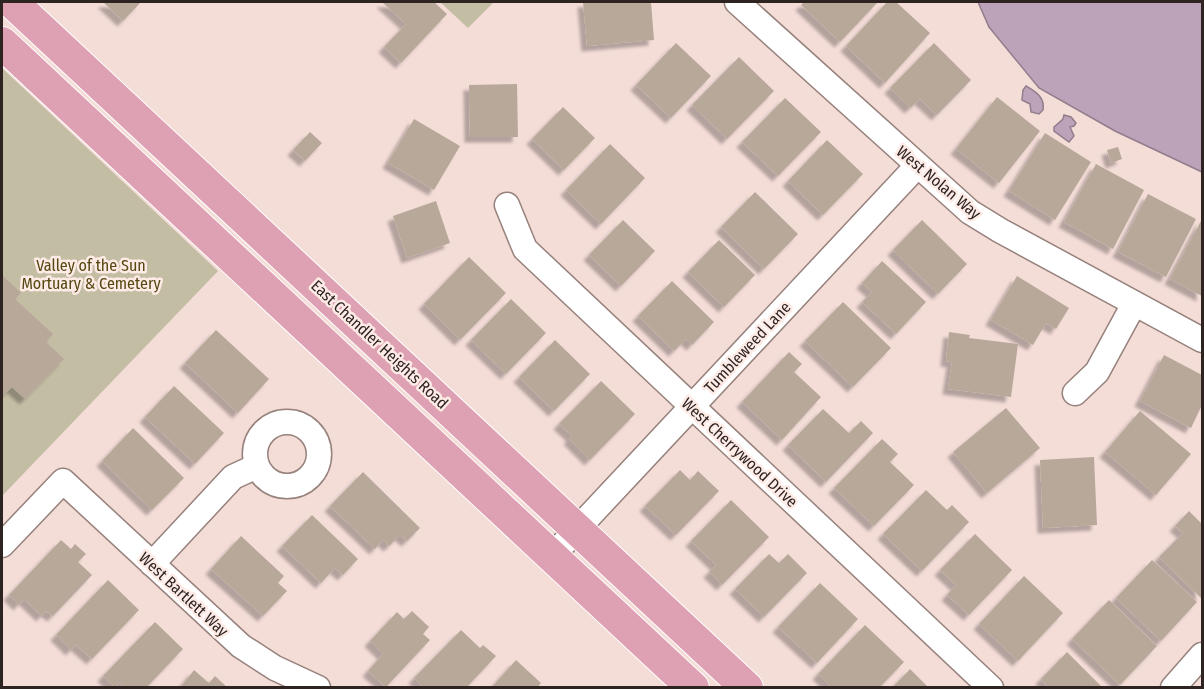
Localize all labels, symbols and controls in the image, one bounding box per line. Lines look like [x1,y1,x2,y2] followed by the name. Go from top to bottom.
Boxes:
[893,142,985,224] street label: West Nolan Way
[21,256,161,293] park label: Valley of the Sun Mortuary & Cemetery
[307,276,452,413] street label: East Chandler Heights Road
[700,298,795,397] street label: Tumbleweed Lane
[678,394,802,511] street label: West Cherrywood Drive
[135,548,233,641] street label: West Bartlett Way

